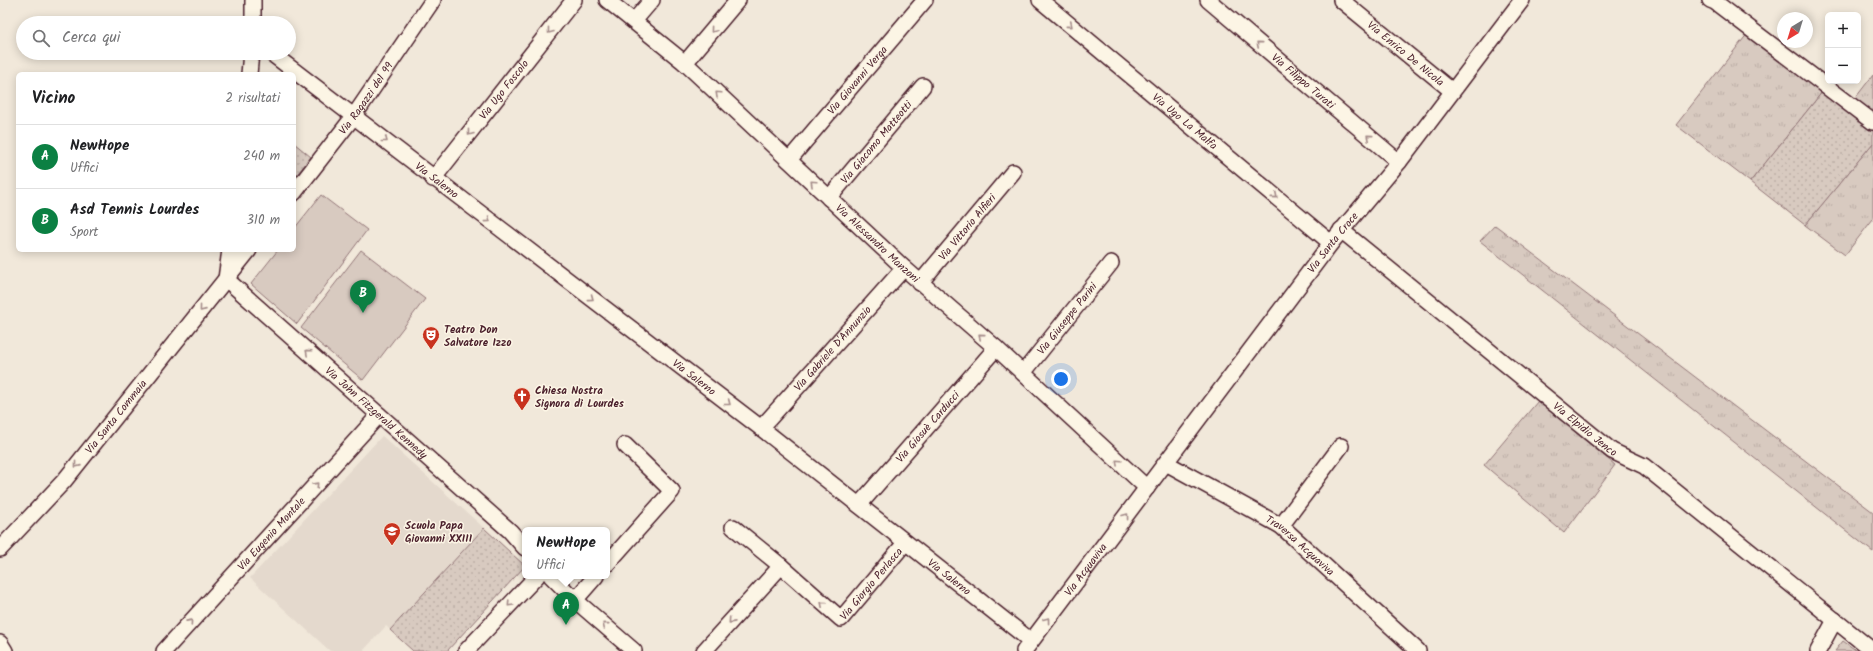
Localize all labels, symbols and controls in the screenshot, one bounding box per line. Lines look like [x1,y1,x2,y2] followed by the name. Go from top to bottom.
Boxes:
[1777,12,1813,48] north arrow
[1825,12,1861,84] map controls
[1825,12,1861,48] button: +
[16,16,296,60] search box
[1363,17,1448,91] street label: Via Enrico De Nicola
[1065,21,1072,28] one-way arrow
[710,25,717,33] one-way arrow
[62,26,120,50] text: Cerca qui
[548,26,555,33] one-way arrow
[30,27,52,49] icon: search
[1257,41,1264,48] one-way arrow
[823,42,892,119] street label: Via Giovanni Verga
[1825,48,1861,84] button: −
[1267,49,1339,114] street label: Via Filippo Turati
[475,56,534,124] street label: Via Ugo Foscolo
[335,58,399,139] street label: Via Ragazzi del 99
[32,85,75,112] text: Vicino
[226,88,280,109] text: 2 risultati
[1148,89,1221,155] street label: Via Ugo La Malfa
[715,92,722,99] one-way arrow
[836,97,917,188] street label: Via Giacomo Matteotti
[467,128,474,135] one-way arrow
[70,134,129,158] text: NewHope
[1366,134,1374,141] one-way arrow
[380,135,387,142] one-way arrow
[41,146,49,167] text: A
[243,146,280,167] text: 240 m
[70,158,98,179] text: Uffici
[411,158,462,204] street label: Via Salerno
[810,180,817,187] one-way arrow
[934,190,1001,265] street label: Via Vittorio Alfieri
[1270,192,1278,199] one-way arrow
[70,198,199,222] text: Asd Tennis Lourdes
[831,200,923,288] street label: Via Alessandro Manzoni
[1303,208,1363,277] street label: Via Santa Croce
[41,210,49,231] text: B
[246,210,280,231] text: 310 m
[483,215,490,222] one-way arrow
[70,222,98,243] text: Sport
[1033,279,1102,359] street label: Via Giuseppe Parini
[350,280,376,313] pin: B
[587,293,594,300] one-way arrow
[790,302,876,396] street label: Via Gabriele D'Annunzio
[200,305,207,312] one-way arrow
[444,321,511,352] place label: Teatro Don Salvatore Izzo
[421,325,441,350] theatre icon: Teatro Don Salvatore Izzo
[979,333,986,340] one-way arrow
[305,350,313,357] one-way arrow
[668,355,720,400] street label: Via Salerno
[320,362,432,464] street label: Via John Fitzgerald Kennedy
[1051,369,1071,389] your location
[81,376,152,458] street label: Via Santa Commaia
[535,382,625,413] place label: Chiesa Nostra Signora di Lourdes
[512,386,532,411] church icon: Chiesa Nostra Signora di Lourdes
[892,387,965,467] street label: Via Giosuè Carducci
[723,398,730,405] one-way arrow
[1548,398,1620,462] street label: Via Elpidio Jenco
[1115,459,1123,467] one-way arrow
[74,461,81,468] one-way arrow
[311,482,318,490] one-way arrow
[233,493,310,575] street label: Via Eugenio Montale
[1262,511,1338,581] street label: Traversa Acquaviva
[1121,514,1128,521] one-way arrow
[405,517,473,548] place label: Scuola Papa Giovanni XXIII
[382,521,402,546] school or university icon: Scuola Papa Giovanni XXIII
[522,527,610,579] popup
[536,531,596,555] text: NewHope
[1060,540,1112,600] street label: Via Acquaviva
[836,544,908,625] street label: Via Giorgio Perlasca
[923,554,974,600] street label: Via Salerno
[536,555,565,576] text: Uffici
[553,592,579,625] pin: A
[508,599,515,607] one-way arrow
[820,601,828,608] one-way arrow
[729,616,736,624] one-way arrow
[1043,617,1050,624] one-way arrow
[186,619,193,627] one-way arrow
[602,623,610,630] one-way arrow

